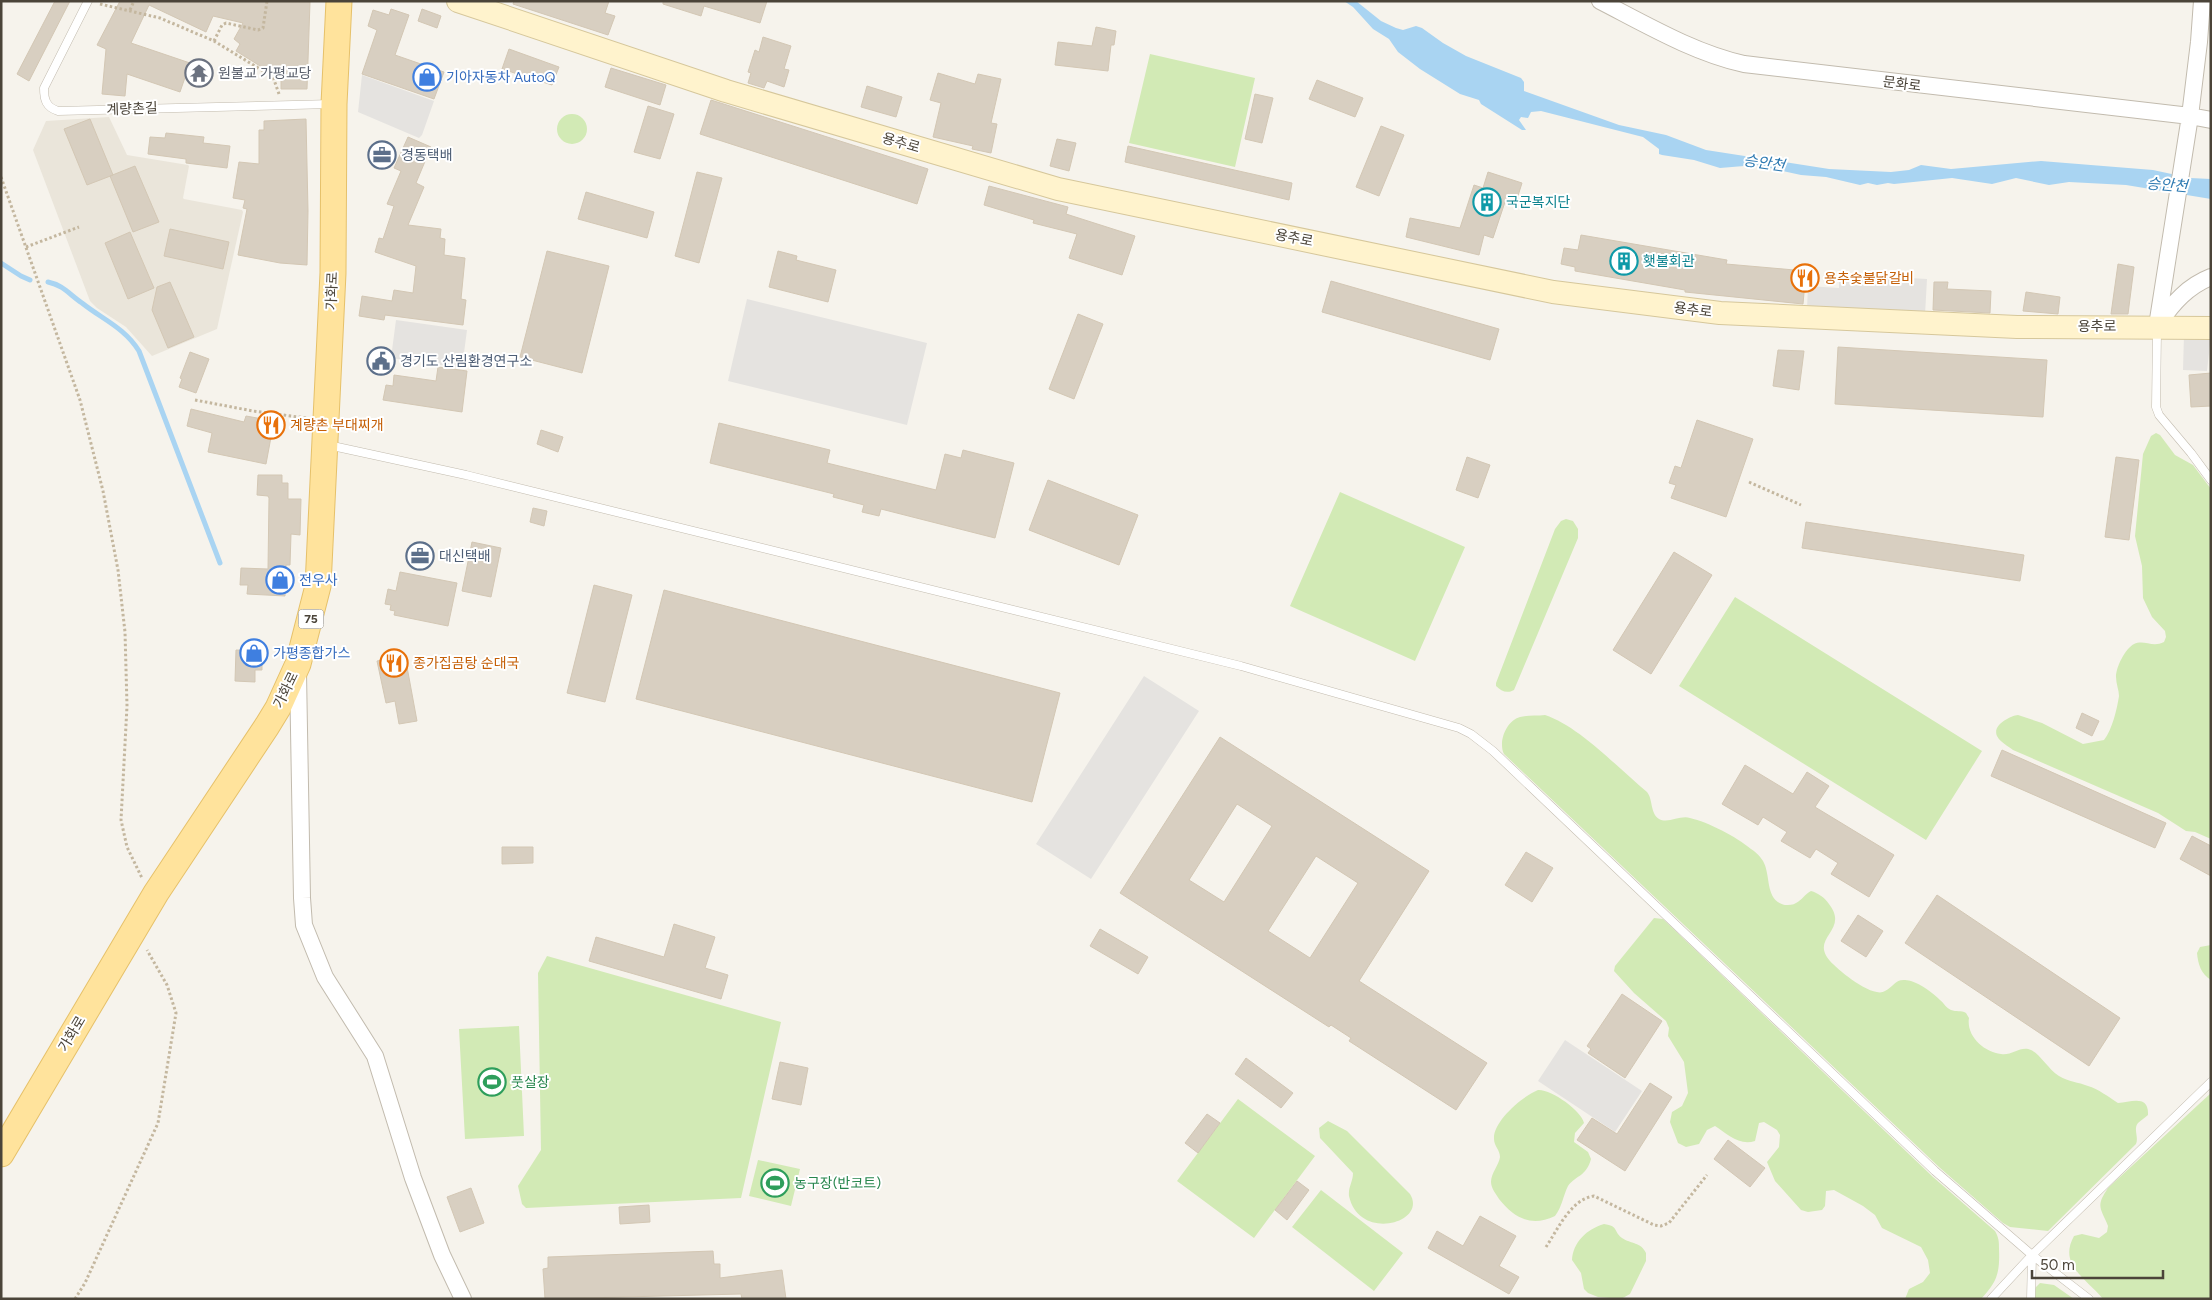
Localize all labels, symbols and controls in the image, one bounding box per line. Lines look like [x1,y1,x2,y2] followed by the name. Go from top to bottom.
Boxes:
[184,58,214,88] temple icon: 원불교 가평교당
[412,62,442,92] shop icon: 기아자동차 AutoQ
[218,65,312,82] place label: 원불교 가평교당
[446,69,556,86] place label: 기아자동차 AutoQ
[1882,73,1922,95] street label: 문화로
[106,100,158,118] street label: 계량촌길
[880,130,922,157] street label: 용추로
[367,140,397,170] office icon: 경동택배
[401,147,453,164] place label: 경동택배
[1742,151,1788,175] water label: 승안천
[2146,175,2190,196] water label: 승안천
[1472,187,1502,217] building icon: 국군복지단
[1506,194,1571,211] place label: 국군복지단
[1273,226,1315,250] street label: 용추로
[1609,246,1639,276] building icon: 횃불회관
[1643,253,1695,270] place label: 횃불회관
[1790,263,1820,293] restaurant icon: 용추숯불닭갈비
[1824,270,1914,287] place label: 용추숯불닭갈비
[323,271,341,311] street label: 가화로
[1673,299,1713,321] street label: 용추로
[2078,318,2116,335] street label: 용추로
[366,346,396,376] public building icon: 경기도 산림환경연구소
[400,353,532,370] place label: 경기도 산림환경연구소
[256,410,286,440] restaurant icon: 계량촌 부대찌개
[290,417,384,434] place label: 계량촌 부대찌개
[405,541,435,571] office icon: 대신택배
[439,548,491,565] place label: 대신택배
[265,565,295,595] shop icon: 전우사
[299,572,338,589] place label: 전우사
[298,610,324,628] road number: 75
[239,638,269,668] shop icon: 가평종합가스
[273,645,350,662] place label: 가평종합가스
[379,648,409,678] restaurant icon: 종가집곰탕 순대국
[413,655,520,672] place label: 종가집곰탕 순대국
[270,669,302,711] street label: 가화로
[55,1013,89,1055] street label: 가화로
[477,1067,507,1097] sports icon: 풋살장
[511,1074,550,1091] place label: 풋살장
[760,1168,790,1198] sports icon: 농구장(반코트)
[794,1175,881,1192] place label: 농구장(반코트)
[2032,1248,2163,1280] scale bar
[2040,1256,2075,1274] text: 50 m

